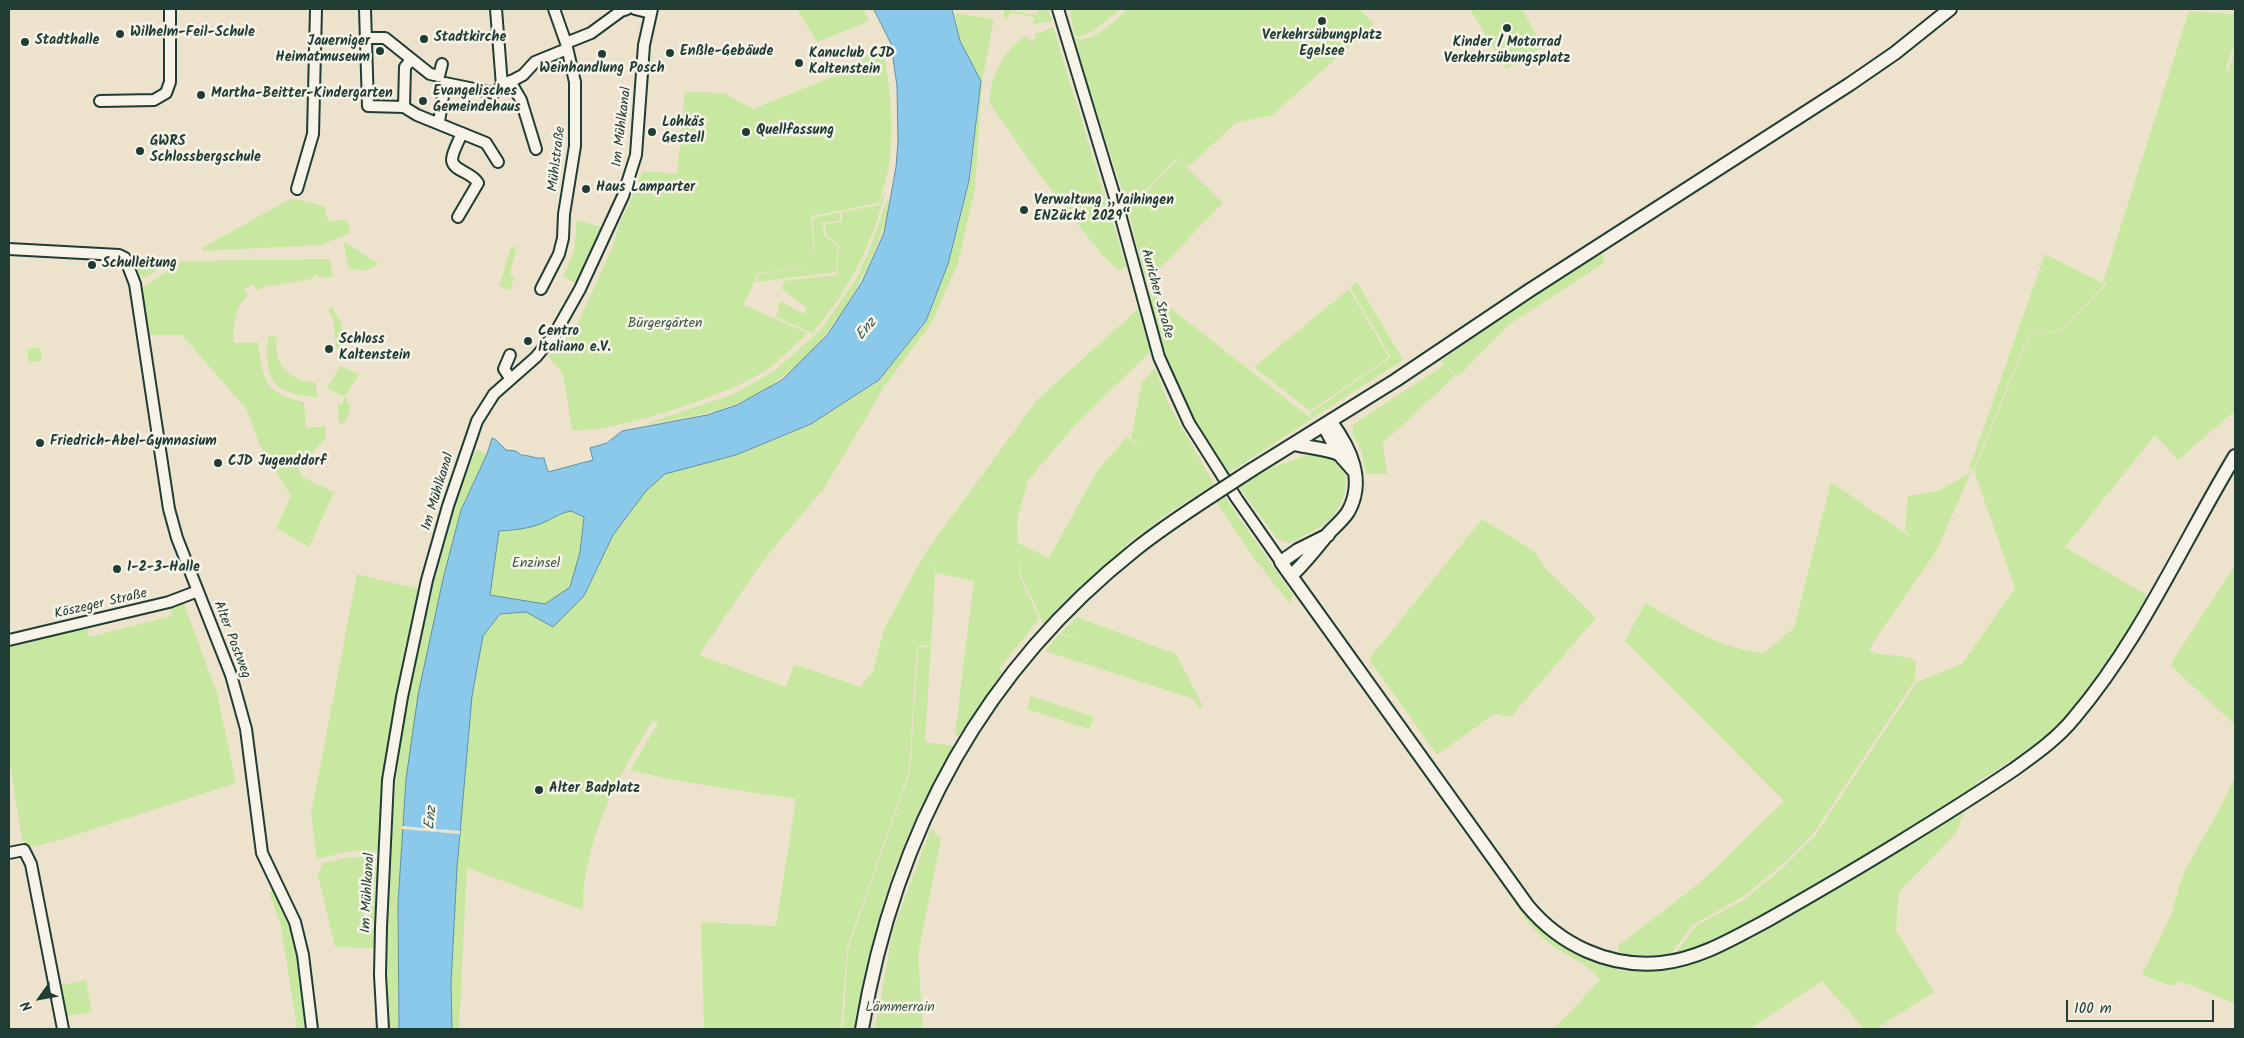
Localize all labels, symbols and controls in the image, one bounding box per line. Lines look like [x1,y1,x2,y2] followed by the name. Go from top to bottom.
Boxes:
[1316,15,1328,27] marker: Verkehrsübungplatz Egelsee
[1501,22,1513,34] marker: Kinder / Motorrad Verkehrsübungsplatz
[130,26,255,42] place label: Wilhelm-Feil-Schule
[114,28,126,40] marker: Wilhelm-Feil-Schule
[1262,29,1382,62] place label: Verkehrsübungplatz Egelsee
[434,31,506,47] place label: Stadtkirche
[418,33,430,45] marker: Stadtkirche
[35,34,99,50] place label: Stadthalle
[276,35,370,68] place label: Jauerniger Heimatmuseum
[19,36,31,48] marker: Stadthalle
[1444,36,1570,68] place label: Kinder / Motorrad Verkehrsübungsplatz
[374,45,386,57] marker: Jauerniger Heimatmuseum
[680,45,773,61] place label: Enßle-Gebäude
[664,47,676,59] marker: Enßle-Gebäude
[809,47,895,80] place label: Kanuclub CJD Kaltenstein
[596,48,608,60] marker: Weinhandlung Posch
[793,57,805,69] marker: Kanuclub CJD Kaltenstein
[539,62,665,78] place label: Weinhandlung Posch
[433,85,521,118] place label: Evangelisches Gemeindehaus
[610,86,636,168] street label: Im Mühlkanal
[211,87,393,103] place label: Martha-Beitter-Kindergarten
[195,89,207,101] marker: Martha-Beitter-Kindergarten
[417,95,429,107] marker: Evangelisches Gemeindehaus
[662,116,705,148] place label: Lohkäs Gestell
[756,124,834,140] place label: Quellfassung
[546,125,570,193] street label: Mühlstraße
[646,126,658,138] marker: Lohkäs Gestell
[740,126,752,138] marker: Quellfassung
[150,135,261,168] place label: GWRS Schlossbergschule
[134,145,146,157] marker: GWRS Schlossbergschule
[596,181,695,197] place label: Haus Lamparter
[580,183,592,195] marker: Haus Lamparter
[1034,194,1174,226] place label: Verwaltung „Vaihingen ENZückt 2029“
[1018,204,1030,216] marker: Verwaltung „Vaihingen ENZückt 2029“
[1136,247,1176,341] street label: Auricher Straße
[102,257,177,273] place label: Schulleitung
[86,259,98,271] marker: Schulleitung
[853,315,881,345] water label: Enz
[628,317,702,333] park label: Bürgergärten
[538,325,611,358] place label: Centro Italiano e.V.
[339,333,410,366] place label: Schloss Kaltenstein
[522,335,534,347] marker: Centro Italiano e.V.
[323,343,335,355] marker: Schloss Kaltenstein
[50,435,217,451] place label: Friedrich-Abel-Gymnasium
[34,437,46,449] marker: Friedrich-Abel-Gymnasium
[419,451,459,533] street label: Im Mühlkanal
[228,455,326,471] place label: CJD Jugenddorf
[212,457,224,469] marker: CJD Jugenddorf
[512,557,560,573] park label: Enzinsel
[127,561,200,577] place label: 1-2-3-Halle
[111,563,123,575] marker: 1-2-3-Halle
[53,586,149,624] street label: Köszeger Straße
[209,599,253,681] street label: Alter Postweg
[549,782,640,798] place label: Alter Badplatz
[533,784,545,796] marker: Alter Badplatz
[422,805,442,831] water label: Enz
[359,852,379,934] street label: Im Mühlkanal
[15,973,65,1023] north arrow
[2069,990,2216,1022] scale bar
[16,996,39,1016] text: N
[2074,997,2112,1021] text: 100 m
[865,1001,935,1017] park label: Lämmerrain

